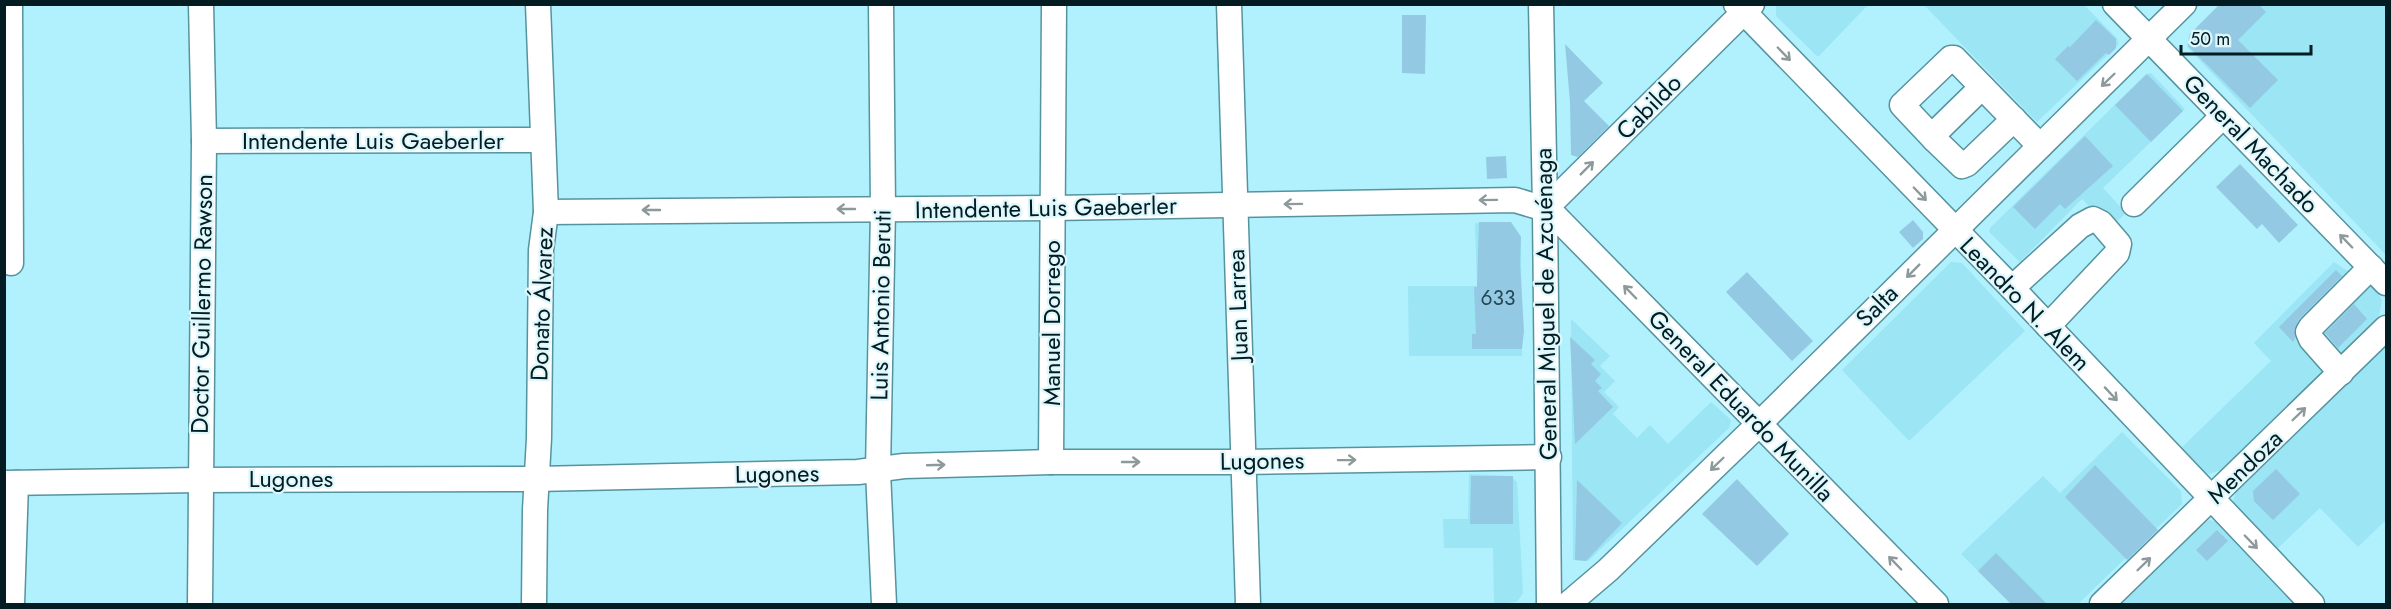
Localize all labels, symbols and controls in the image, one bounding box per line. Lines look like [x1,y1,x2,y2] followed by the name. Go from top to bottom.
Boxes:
[2181,18,2312,56] scale bar
[2190,26,2230,52] text: 50 m
[1777,47,1792,62] one-way arrow
[1608,66,1689,147] street label: Cabildo
[2176,66,2327,221] street label: General Machado
[2100,73,2115,87] one-way arrow
[242,123,505,158] street label: Intendente Luis Gaeberler
[1525,148,1566,460] street label: General Miguel de Azcuénaga
[1579,161,1594,176] one-way arrow
[182,174,221,434] street label: Doctor Guillermo Rawson
[1913,187,1927,202] one-way arrow
[915,188,1178,227] street label: Intendente Luis Gaeberler
[1479,195,1499,206] one-way arrow
[1284,199,1304,210] one-way arrow
[837,203,857,215] one-way arrow
[642,204,662,216] one-way arrow
[861,209,900,401] street label: Luis Antonio Beruti
[521,226,562,382] street label: Donato Álvarez
[1952,229,2099,379] street label: Leandro N. Alem
[2338,234,2353,249] one-way arrow
[1034,240,1069,406] street label: Manuel Dorrego
[1218,248,1257,365] street label: Juan Larrea
[1905,264,1920,279] one-way arrow
[1847,276,1906,335] street label: Salta
[1480,283,1516,313] house number: 633
[1622,284,1637,299] one-way arrow
[1640,302,1843,510] street label: General Eduardo Munilla
[2104,386,2118,401] one-way arrow
[2292,406,2307,421] one-way arrow
[2199,422,2290,512] street label: Mendoza
[1220,442,1304,479] street label: Lugones
[1336,454,1356,466] one-way arrow
[735,455,819,492] street label: Lugones
[1120,456,1140,468] one-way arrow
[1709,457,1724,472] one-way arrow
[926,460,946,471] one-way arrow
[249,461,333,496] street label: Lugones
[2244,534,2259,549] one-way arrow
[1887,555,1902,570] one-way arrow
[2136,557,2151,571] one-way arrow

